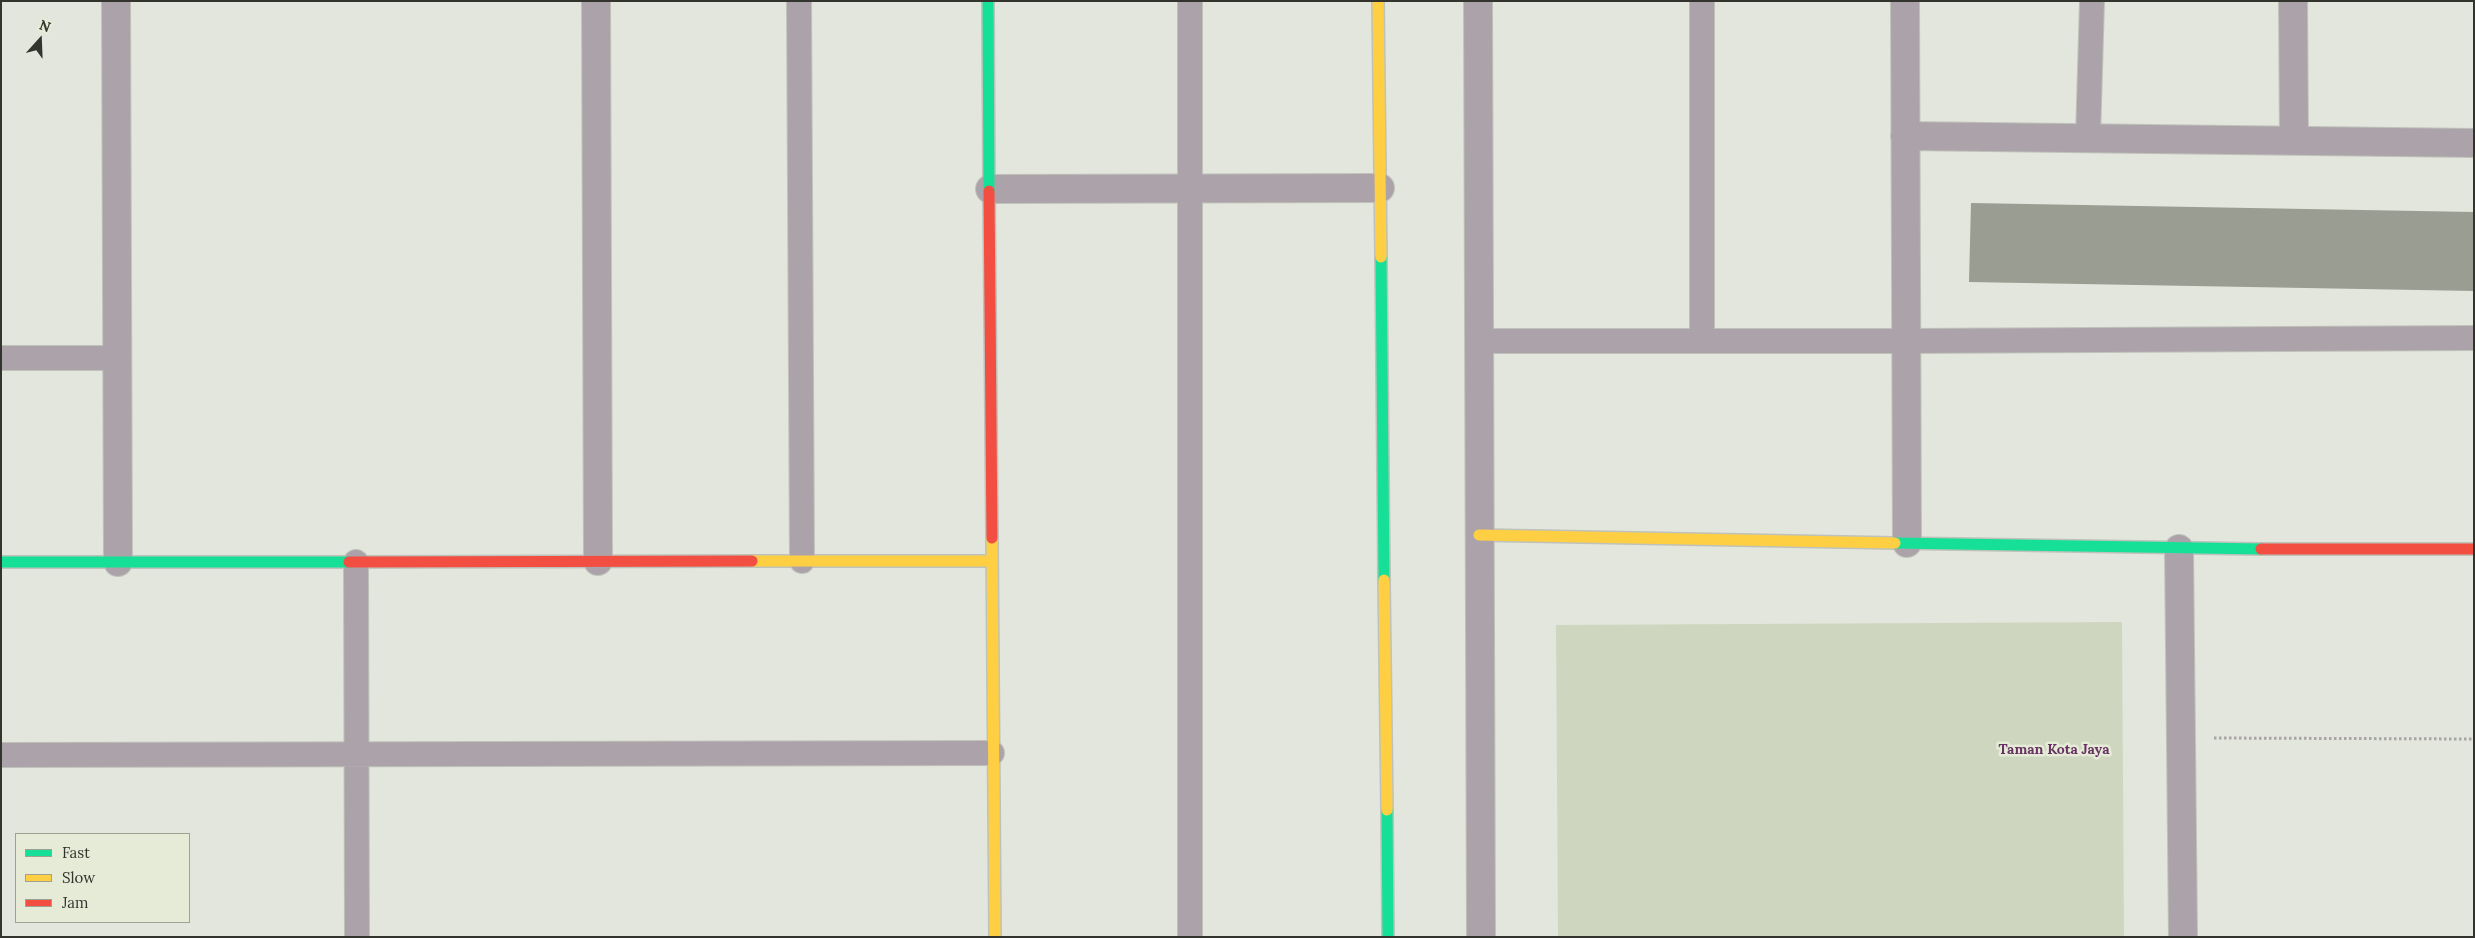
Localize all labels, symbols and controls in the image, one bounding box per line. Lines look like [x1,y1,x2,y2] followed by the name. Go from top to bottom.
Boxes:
[15,15,65,65] north arrow
[37,16,53,36] text: N
[1998,742,2110,758] district label: Taman Kota Jaya
[15,833,190,923] legend
[62,843,90,862] text: Fast
[62,868,95,887] text: Slow
[62,893,89,912] text: Jam

